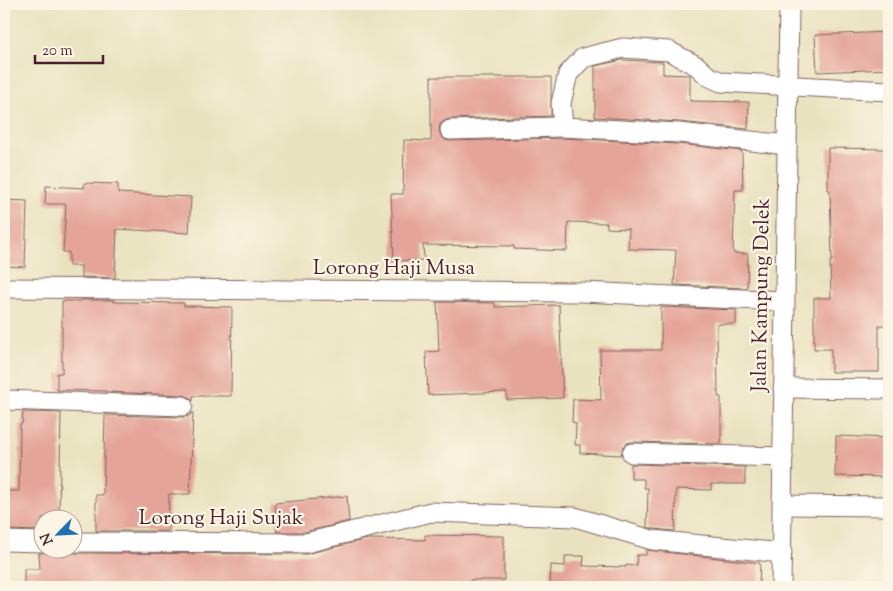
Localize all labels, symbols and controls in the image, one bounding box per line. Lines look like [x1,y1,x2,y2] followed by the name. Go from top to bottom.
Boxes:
[35,32,102,64] scale bar
[42,41,73,62] text: 20 m
[745,197,779,393] street label: Jalan Kampung Delek
[313,254,475,284] street label: Lorong Haji Musa
[139,504,304,534] street label: Lorong Haji Sujak
[32,508,82,558] north arrow
[37,529,59,548] text: N

